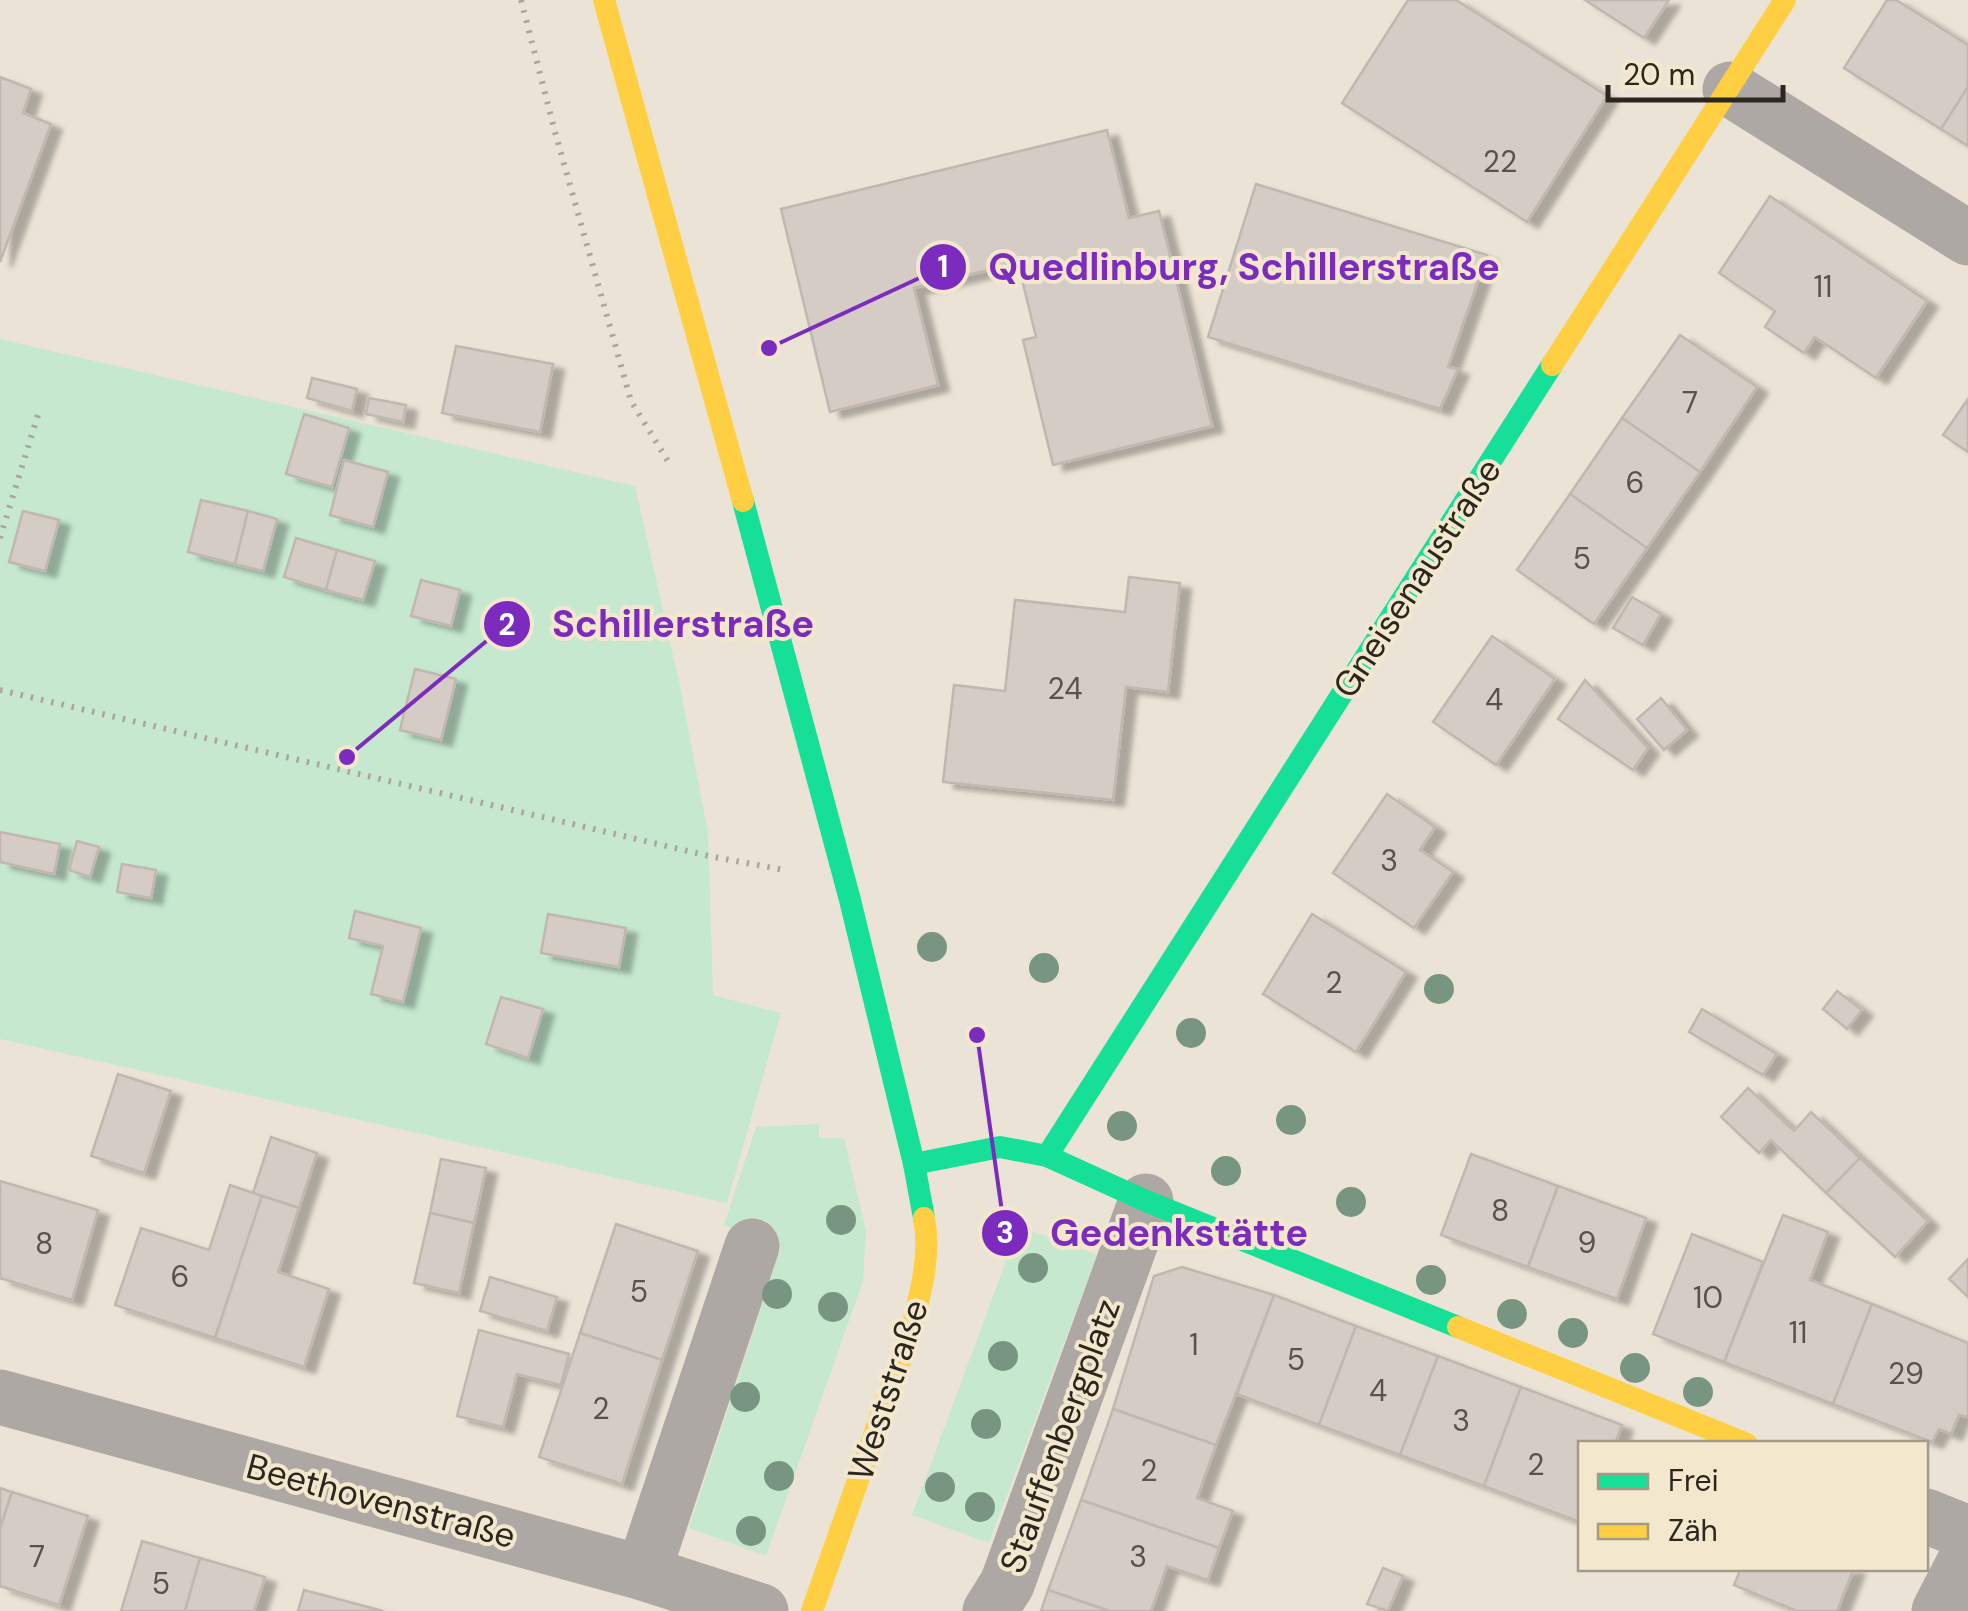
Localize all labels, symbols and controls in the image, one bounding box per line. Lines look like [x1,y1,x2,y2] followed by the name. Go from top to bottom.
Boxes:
[1608,40,1783,102] scale bar
[1623,55,1695,94] text: 20 m
[1483,142,1517,181] house number: 22
[918,233,1520,301] callout: Quedlinburg, Schillerstraße
[988,242,1500,292] text: Quedlinburg, Schillerstraße
[938,247,948,286] text: 1
[1814,267,1832,306] house number: 11
[1682,383,1698,422] house number: 7
[1322,449,1512,707] street label: Gneisenaustraße
[1626,463,1644,502] house number: 6
[1573,539,1591,578] house number: 5
[482,590,834,658] callout: Schillerstraße
[552,599,814,649] text: Schillerstraße
[498,605,516,644] text: 2
[1048,669,1082,708] house number: 24
[1485,680,1503,719] house number: 4
[1380,841,1398,880] house number: 3
[1325,963,1343,1002] house number: 2
[1491,1191,1509,1230] house number: 8
[980,1199,1328,1267] callout: Gedenkstätte
[1050,1208,1308,1258] text: Gedenkstätte
[996,1213,1014,1252] text: 3
[1578,1223,1596,1262] house number: 9
[35,1224,53,1263] house number: 8
[171,1257,189,1296] house number: 6
[630,1272,648,1311] house number: 5
[1693,1278,1723,1317] house number: 10
[989,1293,1131,1579] street label: Stauffenbergplatz
[837,1294,939,1486] street label: Weststraße
[1789,1313,1807,1352] house number: 11
[1189,1325,1199,1364] house number: 1
[1287,1340,1305,1379] house number: 5
[1888,1354,1924,1393] house number: 29
[1369,1371,1387,1410] house number: 4
[592,1389,610,1428] house number: 2
[1452,1401,1470,1440] house number: 3
[1578,1441,1928,1571] legend
[241,1443,521,1559] street label: Beethovenstraße
[1527,1445,1545,1484] house number: 2
[1140,1451,1158,1490] house number: 2
[1668,1461,1719,1500] text: Frei
[1668,1511,1718,1550] text: Zäh
[29,1537,45,1576] house number: 7
[1129,1537,1147,1576] house number: 3
[152,1564,170,1603] house number: 5

